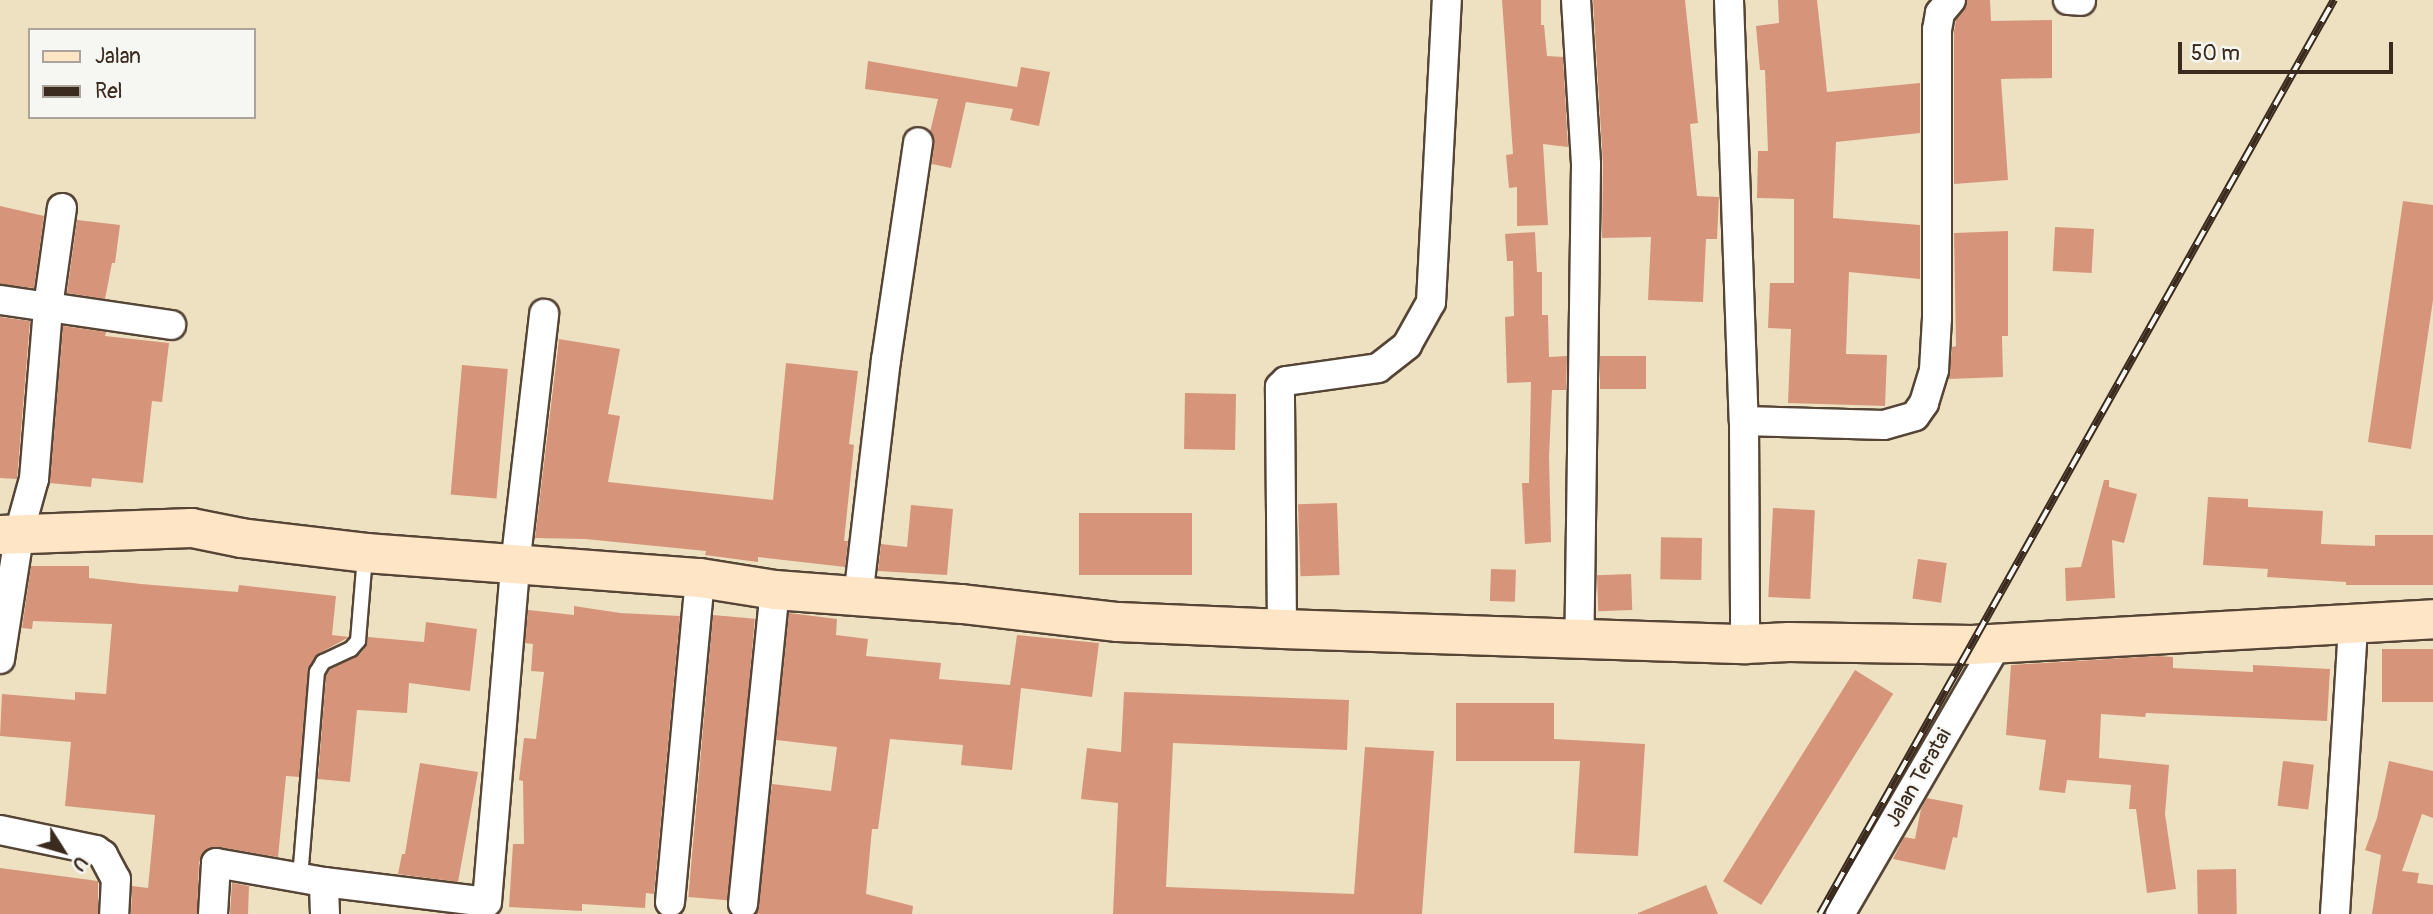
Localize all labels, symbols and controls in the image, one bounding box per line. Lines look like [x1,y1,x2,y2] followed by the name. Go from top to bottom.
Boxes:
[28,28,256,119] legend
[2181,28,2396,72] scale bar
[2191,40,2240,67] text: 50 m
[95,43,141,70] text: Jalan
[95,78,123,105] text: Rel
[1881,724,1957,832] street label: Jalan Teratai
[28,816,98,886] north arrow
[66,851,93,876] text: U

